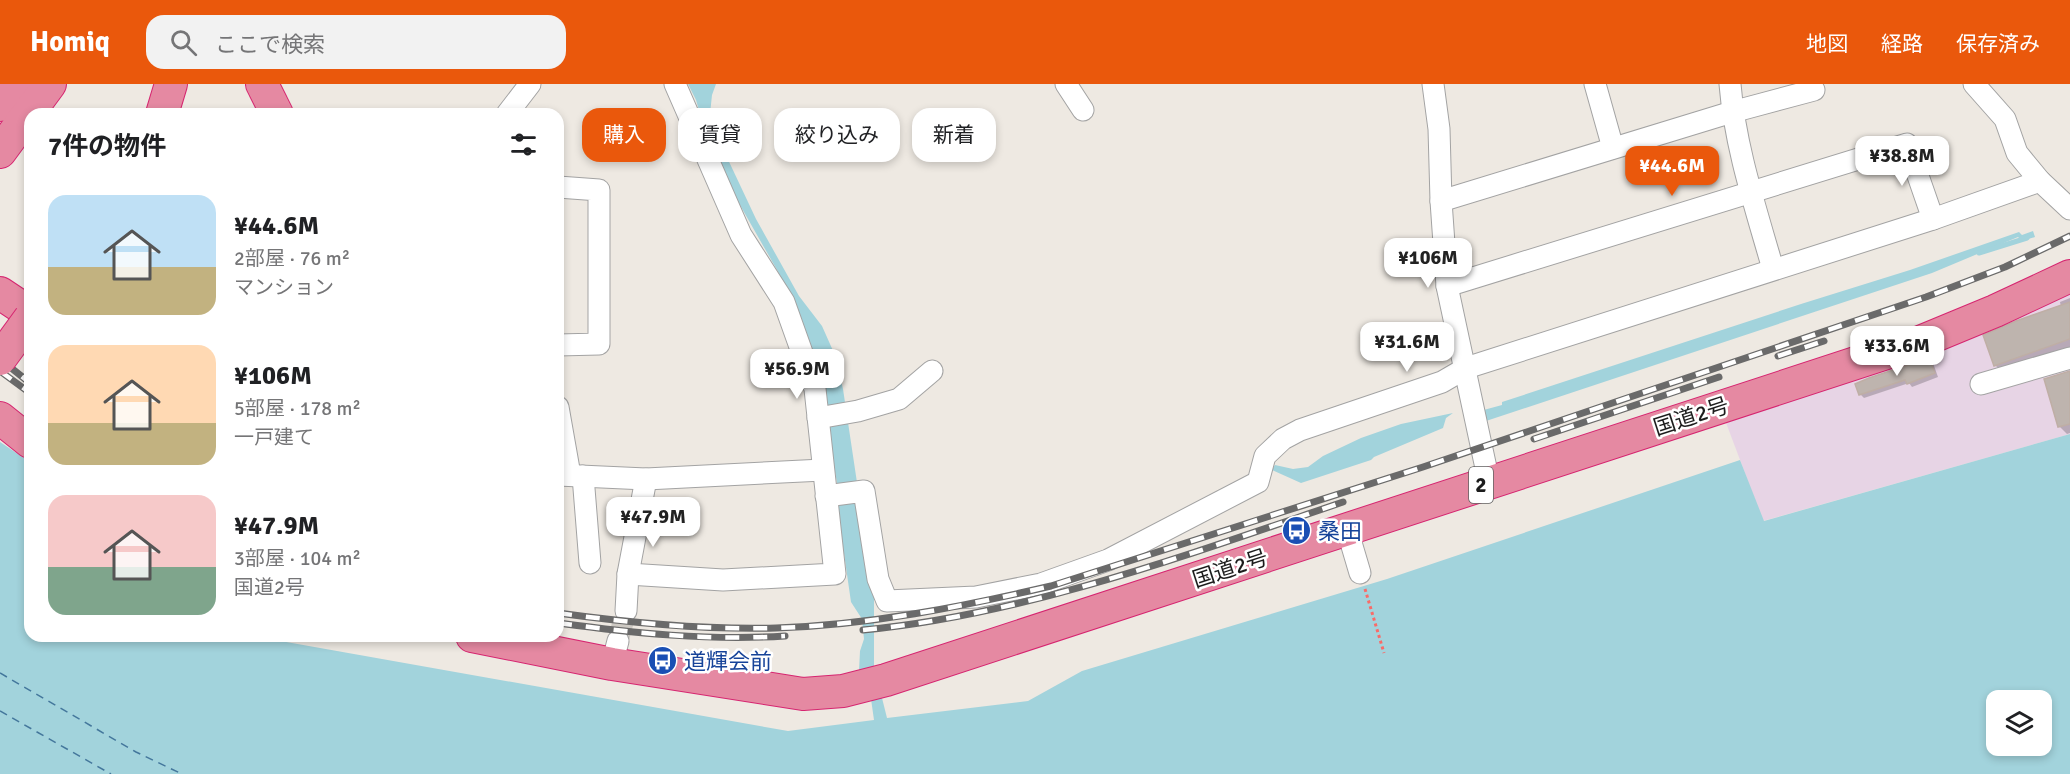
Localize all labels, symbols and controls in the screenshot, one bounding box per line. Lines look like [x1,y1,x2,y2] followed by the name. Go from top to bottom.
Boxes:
[146,15,566,69] search box
[30,25,110,59] text: Homiq
[167,26,200,59] icon: search
[215,31,325,58] text: ここで検索
[1806,31,1848,57] text: 地図
[1881,31,1923,57] text: 経路
[1956,31,2040,57] text: 保存済み
[582,108,666,162] chip: 購入
[678,108,762,162] chip: 賃貸
[774,108,900,162] chip: 絞り込み
[912,108,996,162] chip: 新着
[507,128,540,161] icon: filters
[48,131,166,163] text: 7件の物件
[1853,136,1951,187] pin: ¥38.8M
[1869,143,1935,168] text: ¥38.8M
[1623,146,1721,197] pin: ¥44.6M
[1639,153,1705,178] text: ¥44.6M
[234,210,319,242] text: ¥44.6M
[96,219,168,291] icon: home
[1386,238,1470,289] pin: ¥106M
[1398,245,1458,270] text: ¥106M
[234,246,350,271] text: 2部屋 · 76 m²
[234,275,334,300] text: マンション
[1358,322,1456,373] pin: ¥31.6M
[1848,326,1946,377] pin: ¥33.6M
[1374,329,1440,354] text: ¥31.6M
[1864,333,1930,358] text: ¥33.6M
[748,349,846,400] pin: ¥56.9M
[764,356,830,381] text: ¥56.9M
[234,360,312,392] text: ¥106M
[96,369,168,441] icon: home
[1650,392,1732,441] street label: 国道2号
[234,396,361,421] text: 5部屋 · 178 m²
[234,425,314,450] text: 一戸建て
[1469,467,1493,503] road number: 2
[604,497,702,548] pin: ¥47.9M
[620,504,686,529] text: ¥47.9M
[234,510,319,542] text: ¥47.9M
[1281,515,1313,547] bus stop icon: 桑田
[1318,518,1362,545] place label: 桑田
[96,519,168,591] icon: home
[1189,544,1271,593] street label: 国道2号
[234,546,361,571] text: 3部屋 · 104 m²
[234,575,305,600] text: 国道2号
[647,645,679,677] bus stop icon: 道輝会前
[684,648,772,675] place label: 道輝会前
[1986,690,2052,756] map controls
[1986,690,2052,756] button: layers

